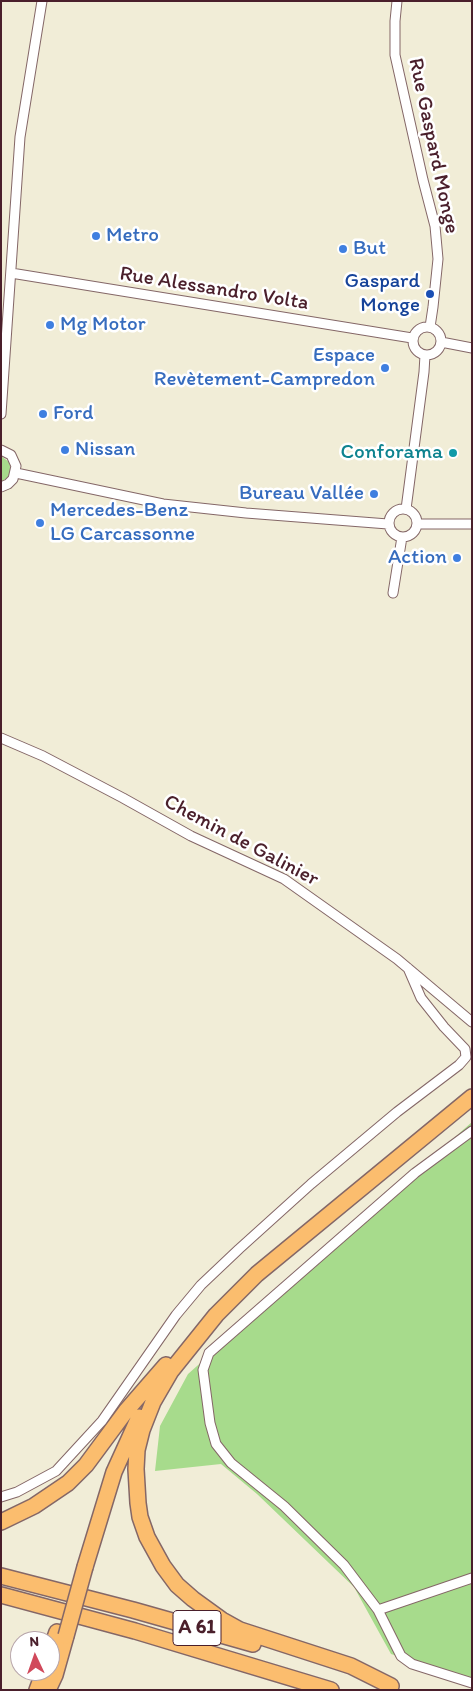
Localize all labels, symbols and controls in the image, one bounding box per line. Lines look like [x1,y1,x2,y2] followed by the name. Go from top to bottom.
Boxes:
[402,56,464,236] street label: Rue Gaspard Monge
[106,223,159,249] place label: Metro
[90,230,102,242] marker: Metro
[353,236,386,262] place label: But
[337,243,349,255] marker: But
[118,262,310,316] street label: Rue Alessandro Volta
[345,269,420,319] place label: Gaspard Monge
[424,288,436,300] marker: Gaspard Monge
[60,312,146,338] place label: Mg Motor
[44,319,56,331] marker: Mg Motor
[154,343,375,393] place label: Espace Revètement-Campredon
[379,362,391,374] marker: Espace Revètement-Campredon
[53,401,93,427] place label: Ford
[37,408,49,420] marker: Ford
[75,437,135,463] place label: Nissan
[340,440,443,466] place label: Conforama
[59,444,71,456] marker: Nissan
[447,447,459,459] marker: Conforama
[239,481,364,507] place label: Bureau Vallée
[368,488,380,500] marker: Bureau Vallée
[50,498,195,548] place label: Mercedes-Benz LG Carcassonne
[34,517,46,529] marker: Mercedes-Benz LG Carcassonne
[388,545,447,571] place label: Action
[451,552,463,564] marker: Action
[159,790,323,892] street label: Chemin de Galinier
[173,1610,221,1646] road number: A 61
[10,1631,60,1681] north arrow
[29,1633,39,1650] text: N

